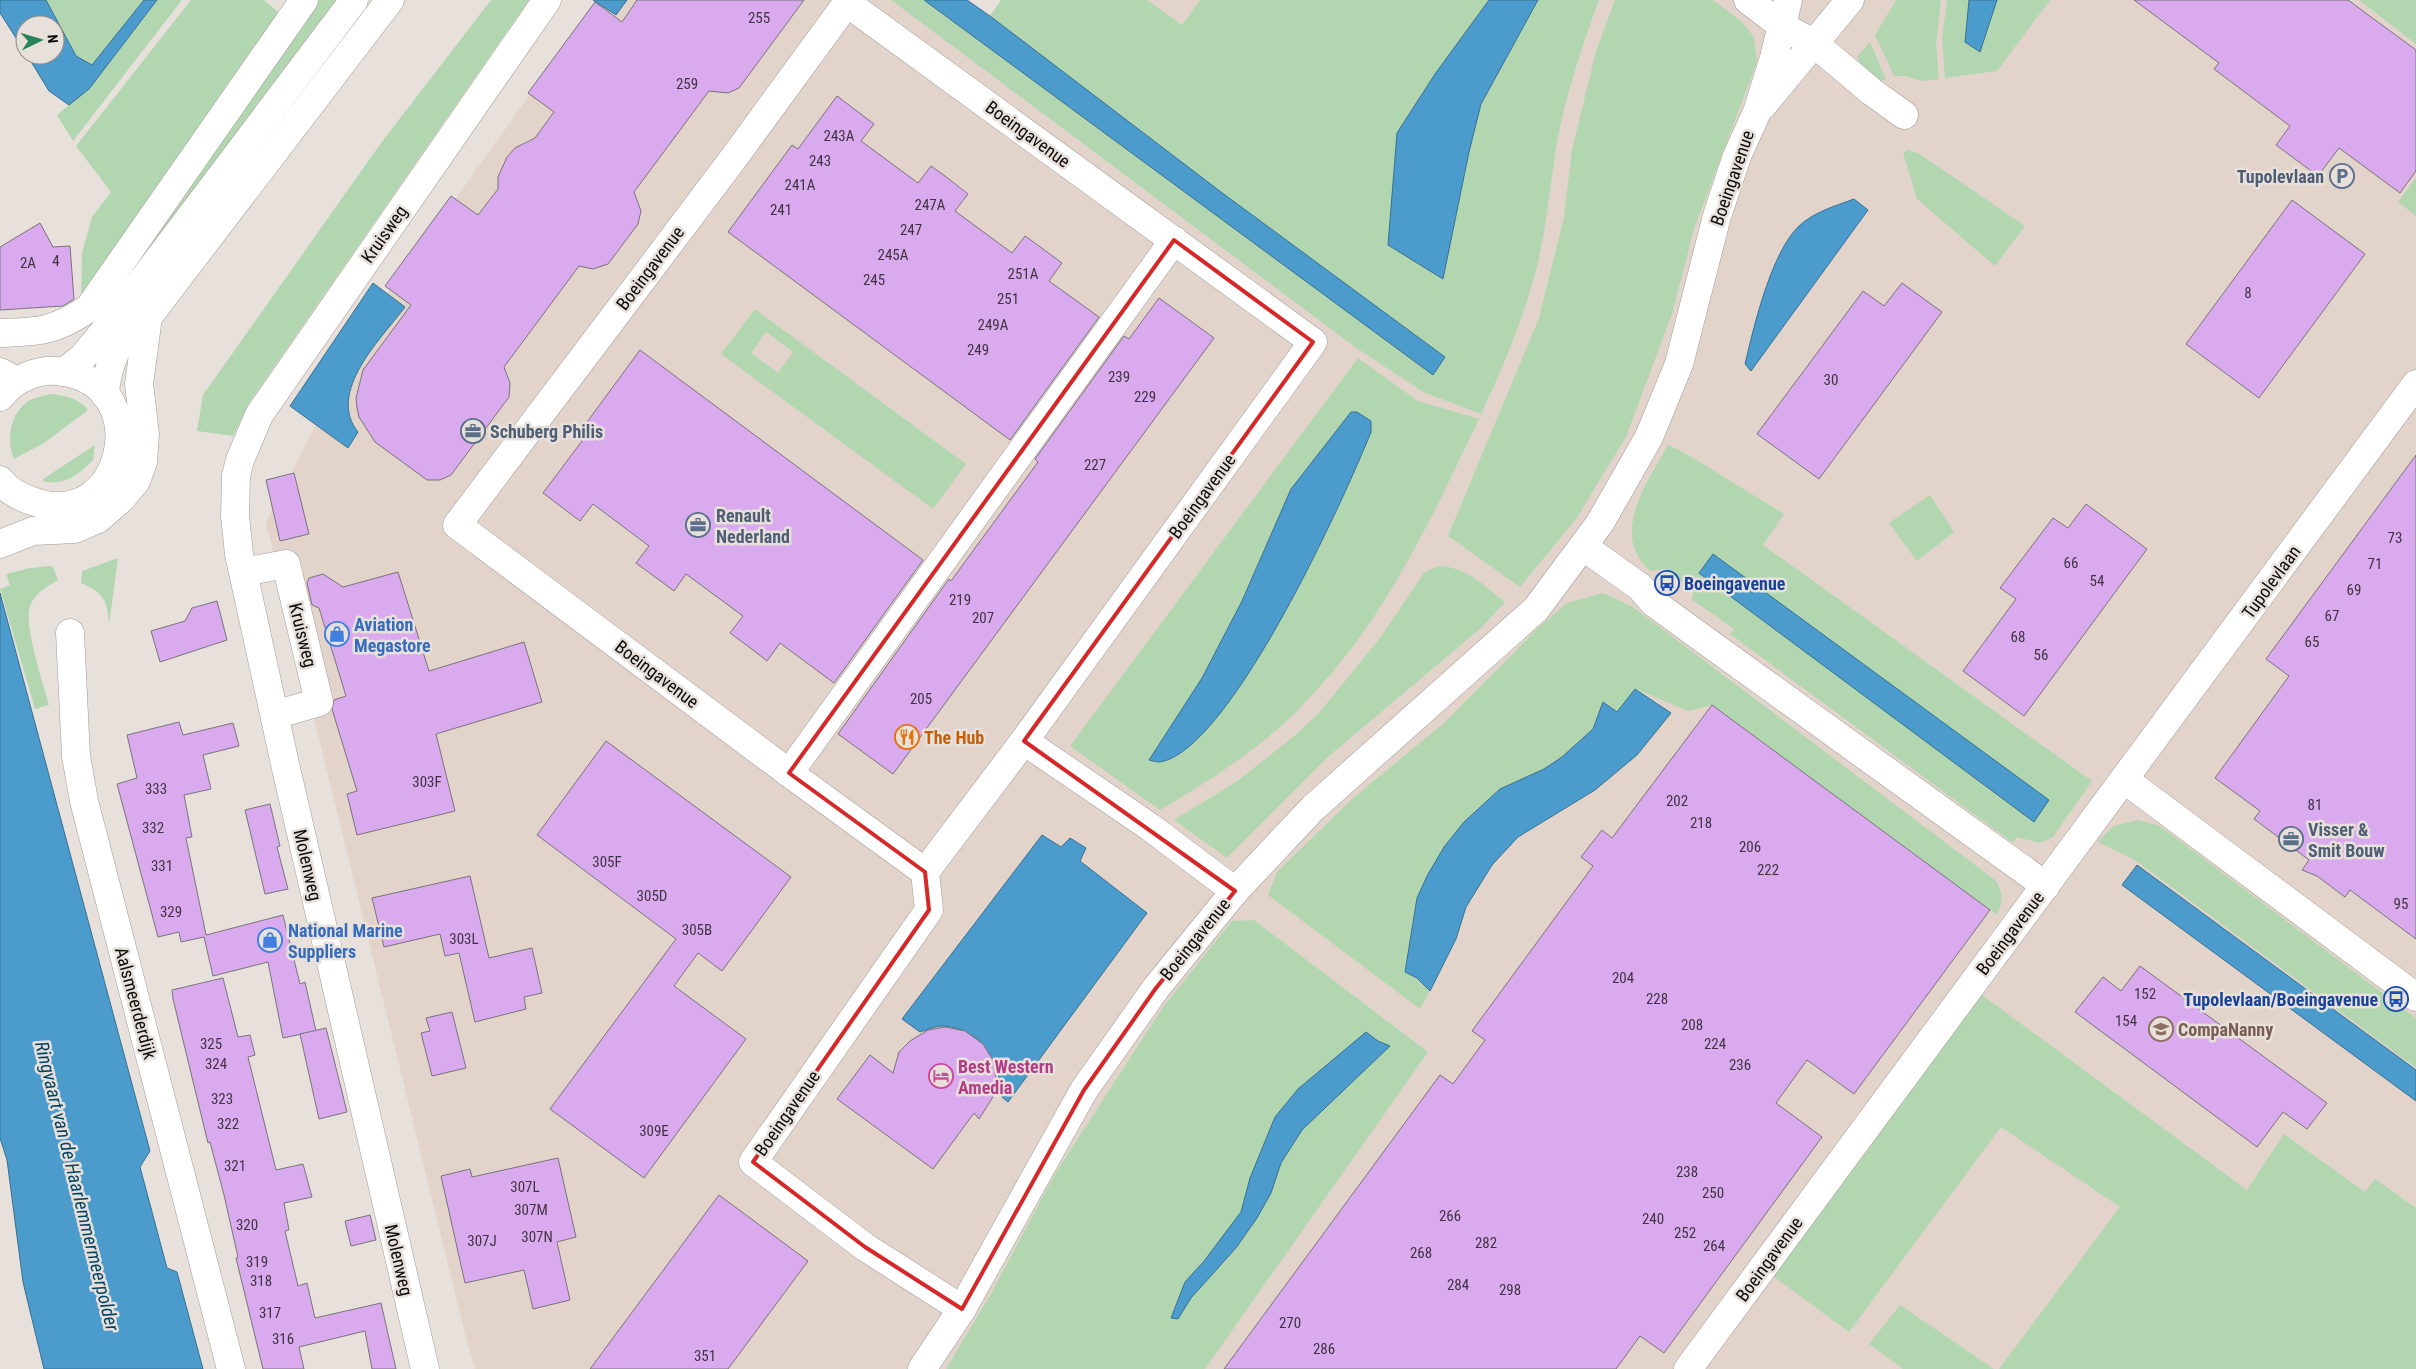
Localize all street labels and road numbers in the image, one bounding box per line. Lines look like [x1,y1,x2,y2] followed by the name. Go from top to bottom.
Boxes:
[982,96,1074,172] street label: Boeingavenue
[1706,128,1758,228] street label: Boeingavenue
[357,201,411,267] street label: Kruisweg
[612,222,688,314] street label: Boeingavenue
[1164,450,1240,542] street label: Boeingavenue
[2237,541,2305,623] street label: Tupolevlaan
[285,601,321,669] street label: Kruisweg
[611,636,703,712] street label: Boeingavenue
[290,827,326,903] street label: Molenweg
[1972,887,2048,979] street label: Boeingavenue
[1156,894,1234,984] street label: Boeingavenue
[111,945,161,1061] street label: Aalsmeerderdijk
[750,1066,824,1160] street label: Boeingavenue
[1731,1213,1807,1305] street label: Boeingavenue
[381,1222,417,1298] street label: Molenweg

